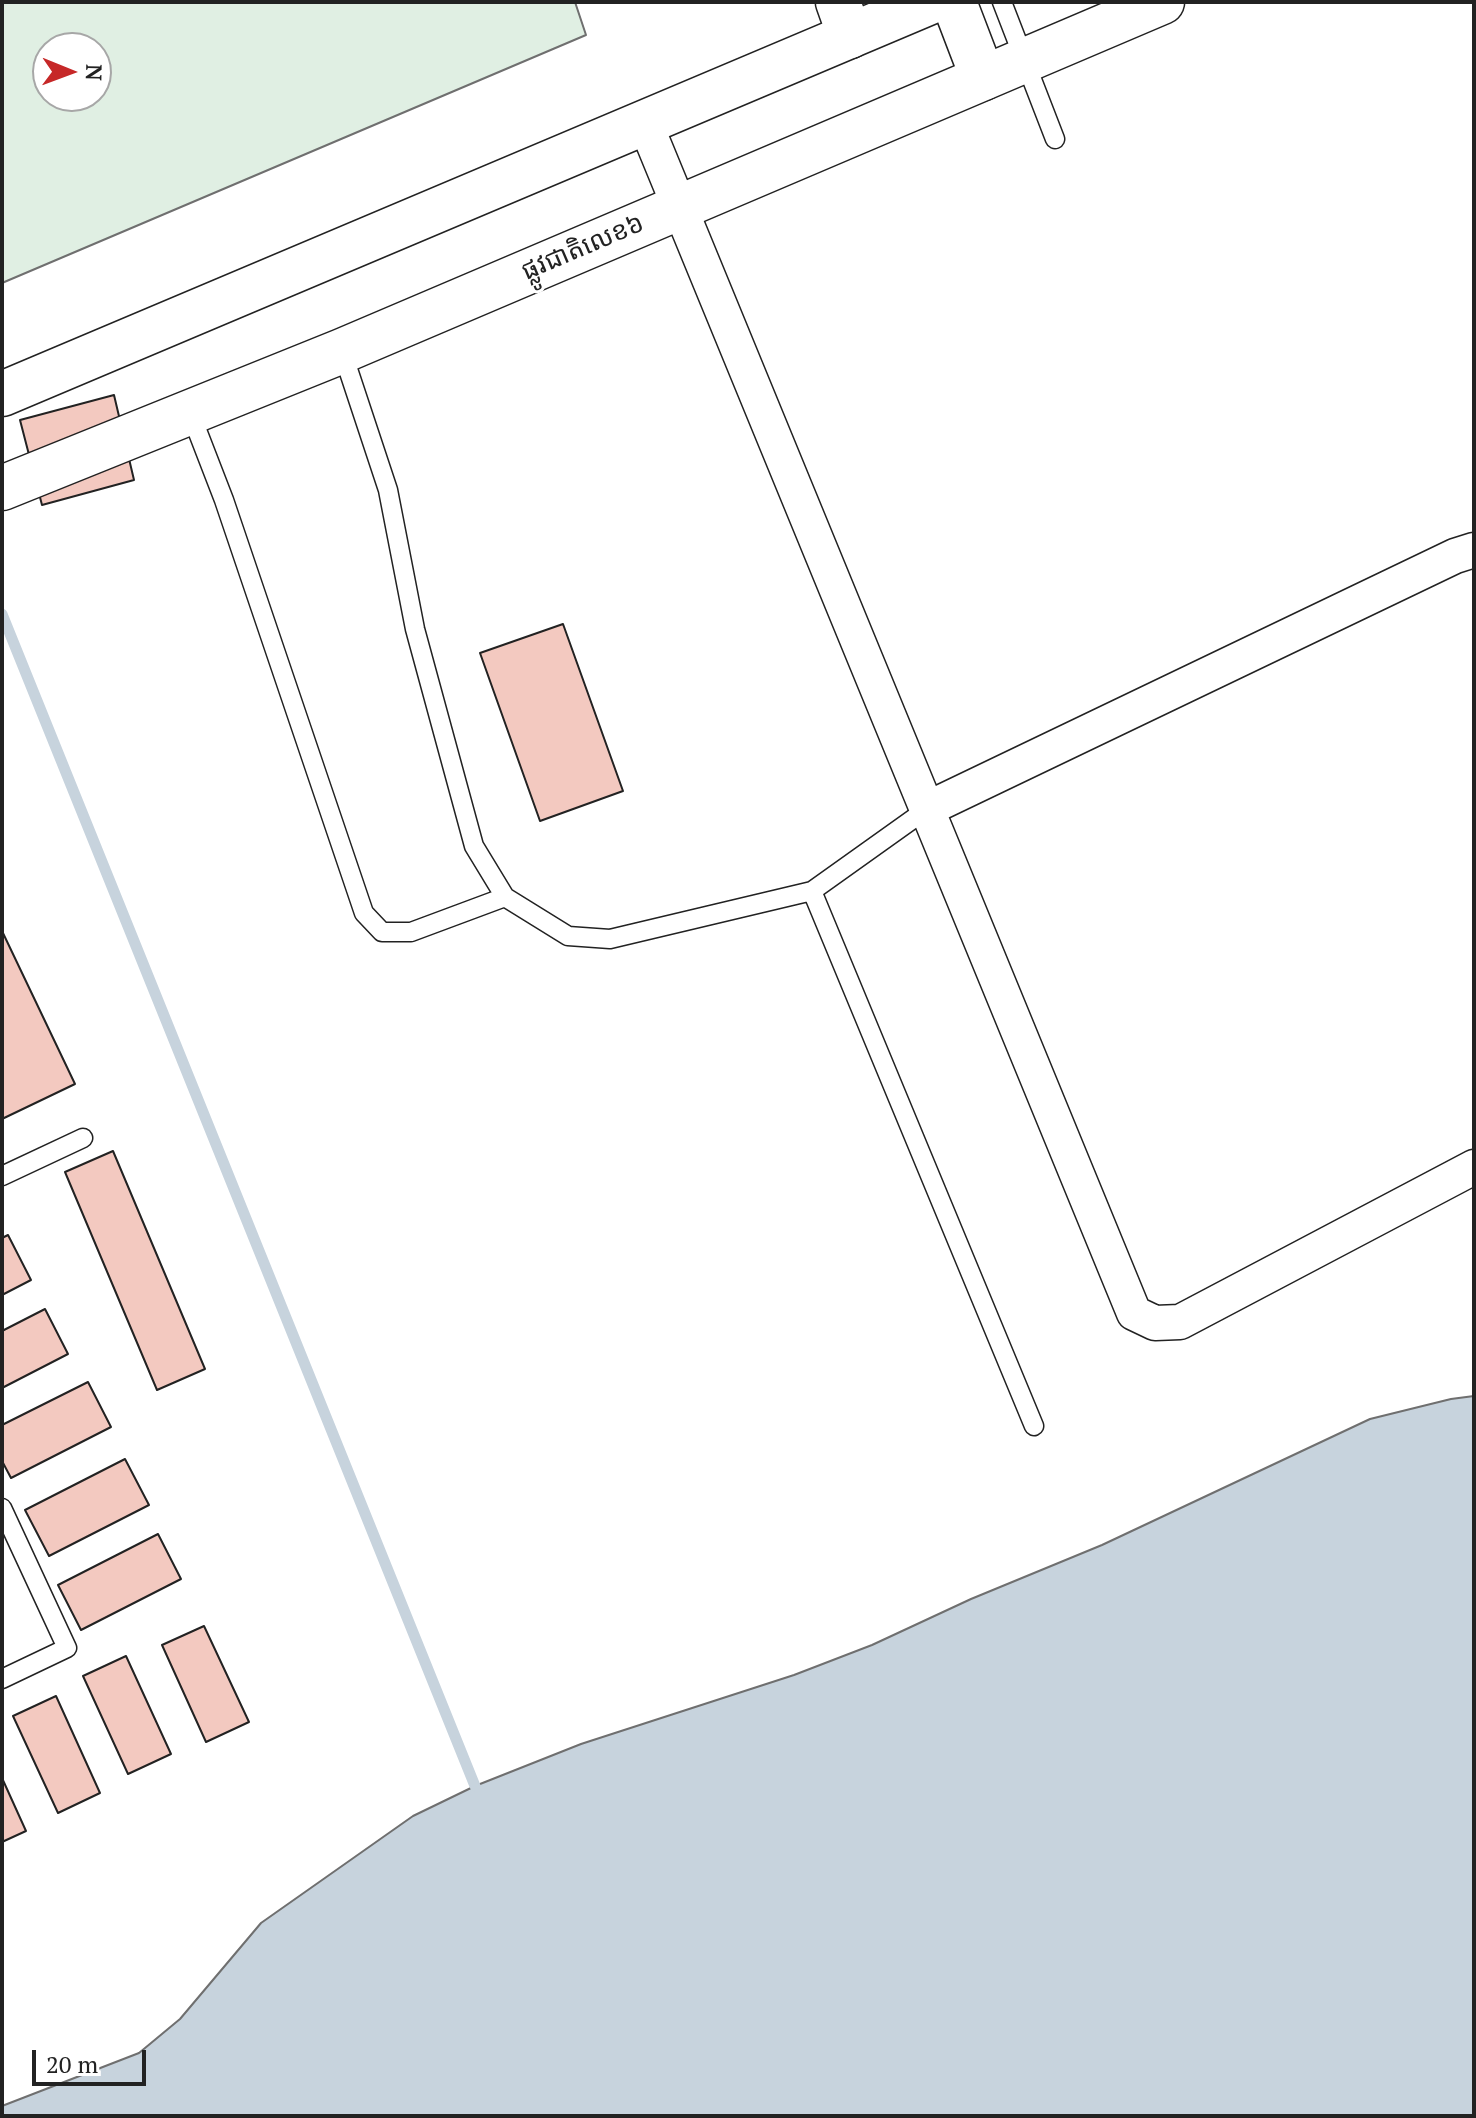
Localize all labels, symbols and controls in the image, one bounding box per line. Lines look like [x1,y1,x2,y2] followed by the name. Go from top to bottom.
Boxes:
[32,32,112,112] north arrow
[80,64,109,81] text: N
[517,208,649,288] street label: ផ្លូវជាតិលេខ៦
[36,2034,150,2084] scale bar
[46,2048,98,2080] text: 20 m

